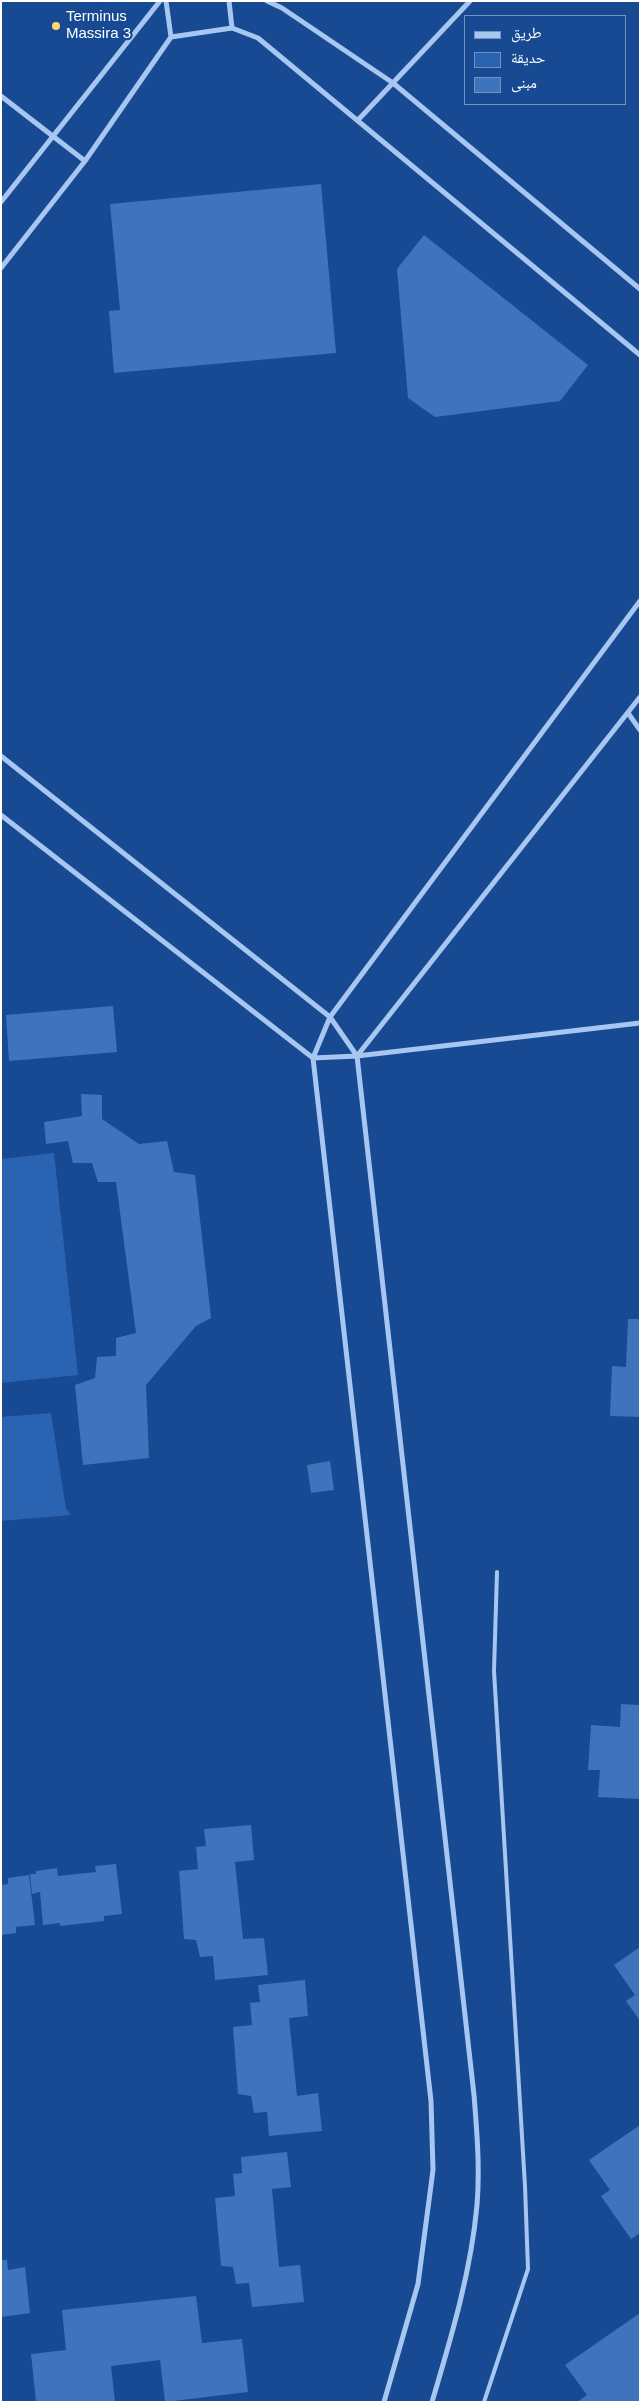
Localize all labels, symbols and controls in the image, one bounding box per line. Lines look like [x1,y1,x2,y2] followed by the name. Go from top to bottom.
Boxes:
[66,8,131,43] place label: Terminus Massira 3
[463,15,626,105] legend
[50,20,62,32] marker: Terminus Massira 3
[511,24,542,41] text: طريق
[511,49,545,66] text: حديقة
[511,74,537,91] text: مبنى

